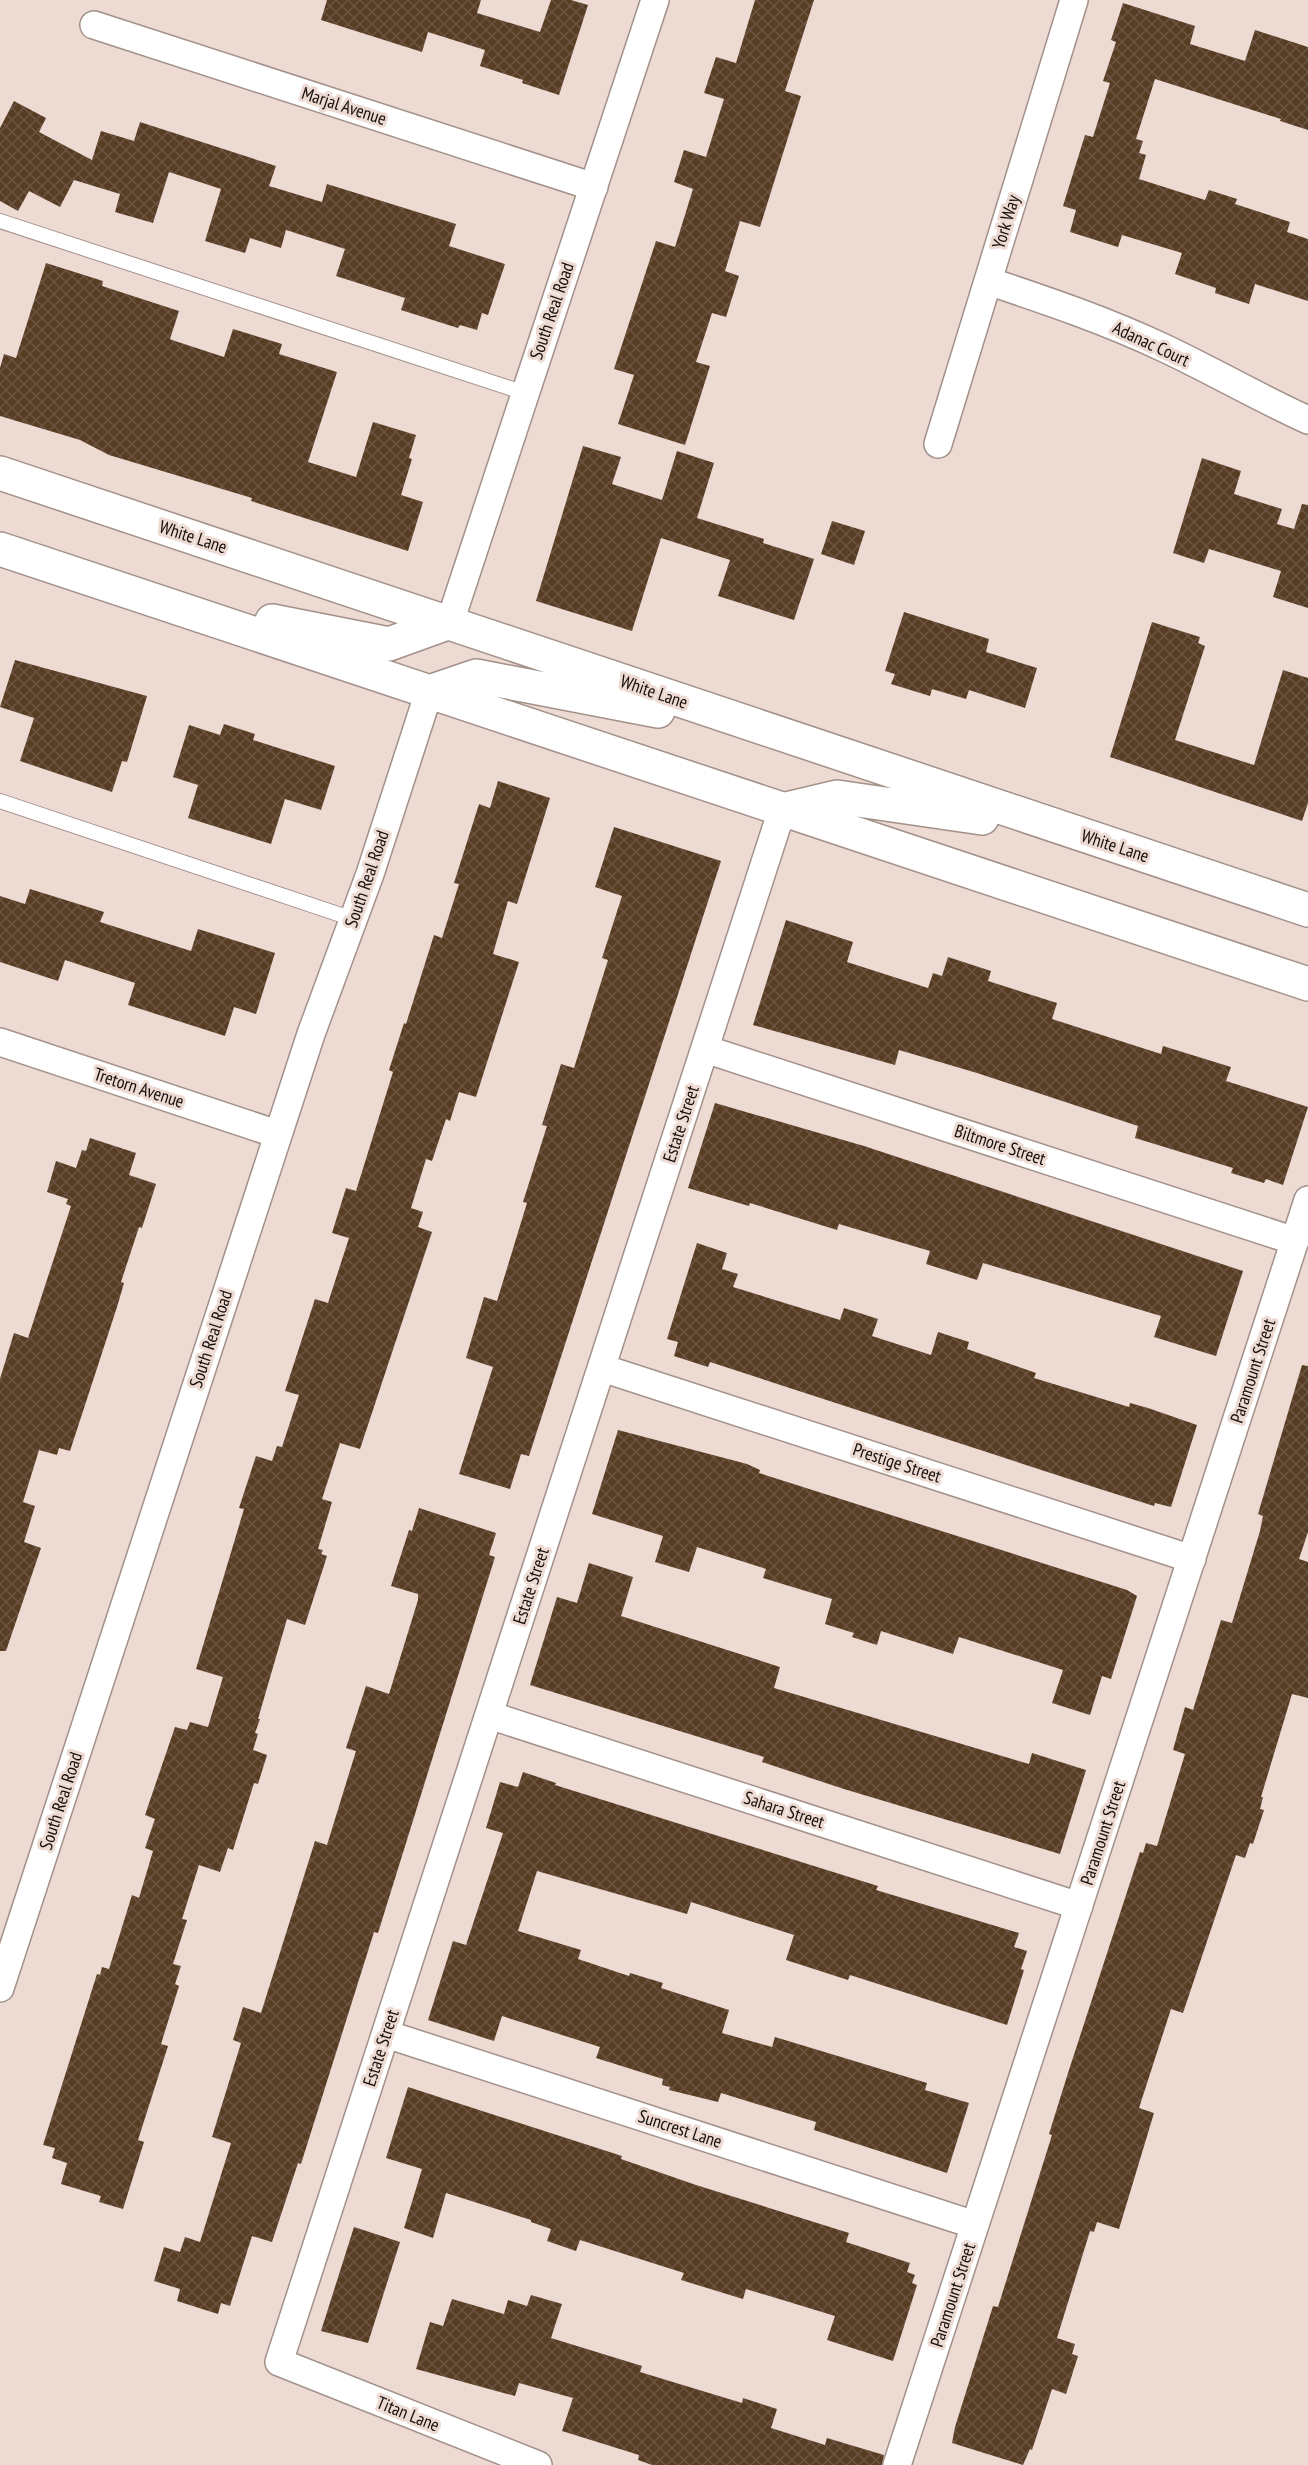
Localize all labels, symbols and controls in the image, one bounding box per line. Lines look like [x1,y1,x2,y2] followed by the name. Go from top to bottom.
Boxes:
[299,81,389,130] street label: Marjal Avenue
[986,192,1025,252] street label: York Way
[524,259,579,362] street label: South Real Road
[1109,316,1193,371] street label: Adanac Court
[156,515,230,558] street label: White Lane
[617,669,691,714] street label: White Lane
[1078,824,1152,867] street label: White Lane
[339,827,394,930] street label: South Real Road
[91,1062,187,1113] street label: Tretorn Avenue
[657,1083,704,1165] street label: Estate Street
[952,1119,1049,1170] street label: Biltmore Street
[184,1287,237,1391] street label: South Real Road
[1225,1316,1280,1426] street label: Paramount Street
[850,1437,944,1488] street label: Prestige Street
[507,1545,554,1627] street label: Estate Street
[34,1749,87,1853] street label: South Real Road
[1075,1778,1130,1888] street label: Paramount Street
[741,1786,827,1833] street label: Sahara Street
[357,2007,404,2089] street label: Estate Street
[635,2104,725,2153] street label: Suncrest Lane
[925,2240,980,2350] street label: Paramount Street
[373,2391,443,2436] street label: Titan Lane

